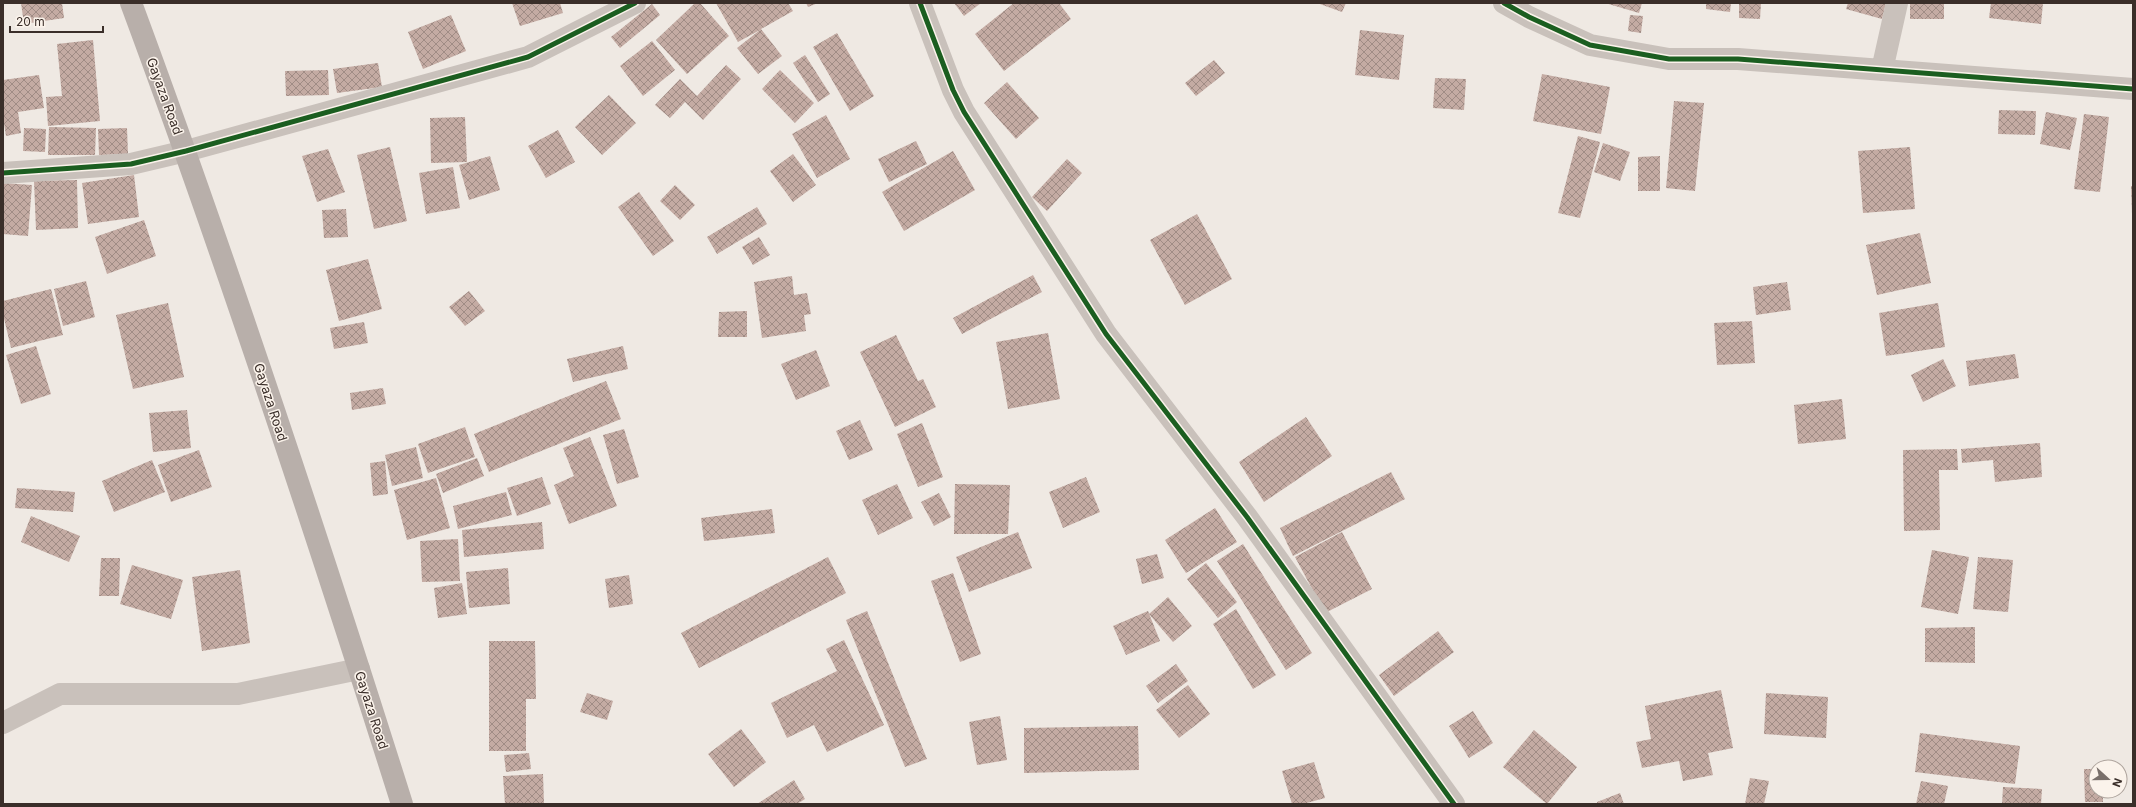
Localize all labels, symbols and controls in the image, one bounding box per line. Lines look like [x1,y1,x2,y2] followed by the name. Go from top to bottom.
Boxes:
[10,8,103,34] scale bar
[16,14,45,29] text: 20 m
[144,55,186,137] street label: Gayaza Road
[251,361,291,443] street label: Gayaza Road
[352,669,392,751] street label: Gayaza Road
[2088,759,2128,799] north arrow
[2109,776,2125,789] text: N

